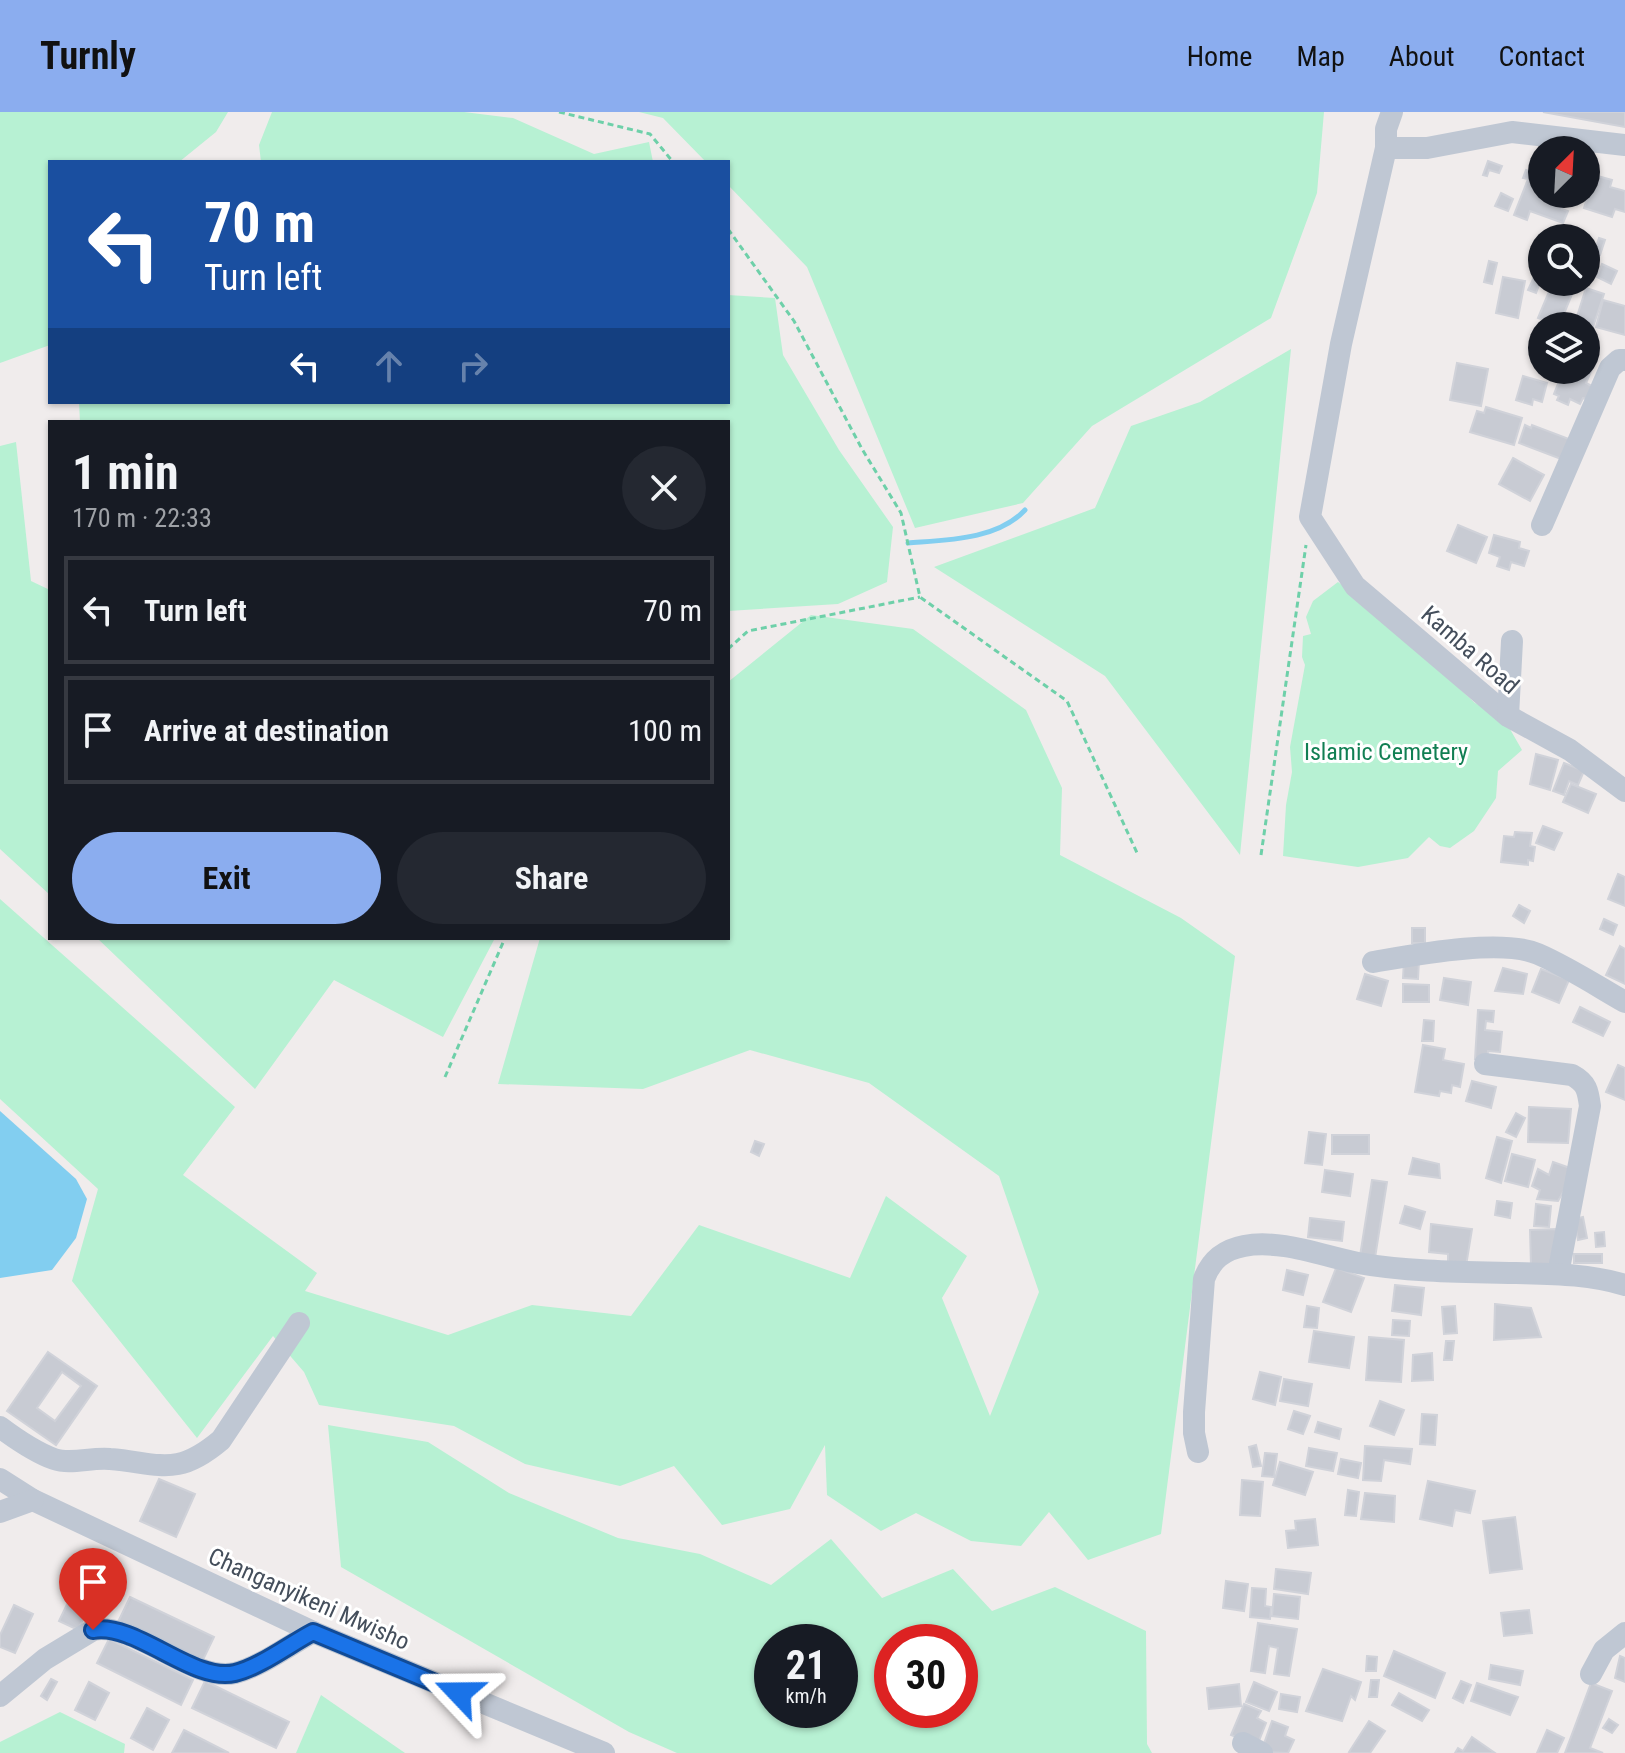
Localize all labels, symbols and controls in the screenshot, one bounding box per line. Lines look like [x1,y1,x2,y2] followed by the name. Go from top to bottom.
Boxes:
[40,34,136,78] text: Turnly
[1187,40,1252,73] text: Home
[1296,40,1345,73] text: Map
[1389,40,1455,73] text: About
[1499,40,1585,73] text: Contact
[1528,136,1600,208] north arrow
[1528,136,1600,384] map controls
[204,190,315,256] text: 70 m
[72,192,176,296] icon: left
[1528,224,1600,296] button: search
[204,257,322,299] text: Turn left
[1528,312,1600,384] button: layers
[283,344,327,388] icon: left
[367,344,411,388] icon: ahead
[451,344,495,388] icon: right
[72,444,179,501] text: 1 min
[622,446,706,530] button: close
[72,503,212,533] text: 170 m · 22:33
[76,588,120,632] icon: left
[144,593,247,628] text: Turn left
[643,593,702,628] text: 70 m
[1416,600,1524,700] street label: Kamba Road
[76,708,120,752] icon: arrive
[144,713,389,748] text: Arrive at destination
[628,713,702,748] text: 100 m
[1304,738,1468,766] park label: Islamic Cemetery
[72,832,381,924] button: Exit
[397,832,706,924] button: Share
[204,1542,414,1656] street label: Changanyikeni Mwisho
[59,1548,127,1630] pin
[71,1560,115,1604] icon: arrive
[874,1624,978,1728] speed limit sign: 30
[786,1642,826,1689] text: 21
[417,1651,501,1735] position arrow
[785,1684,827,1708] text: km/h

